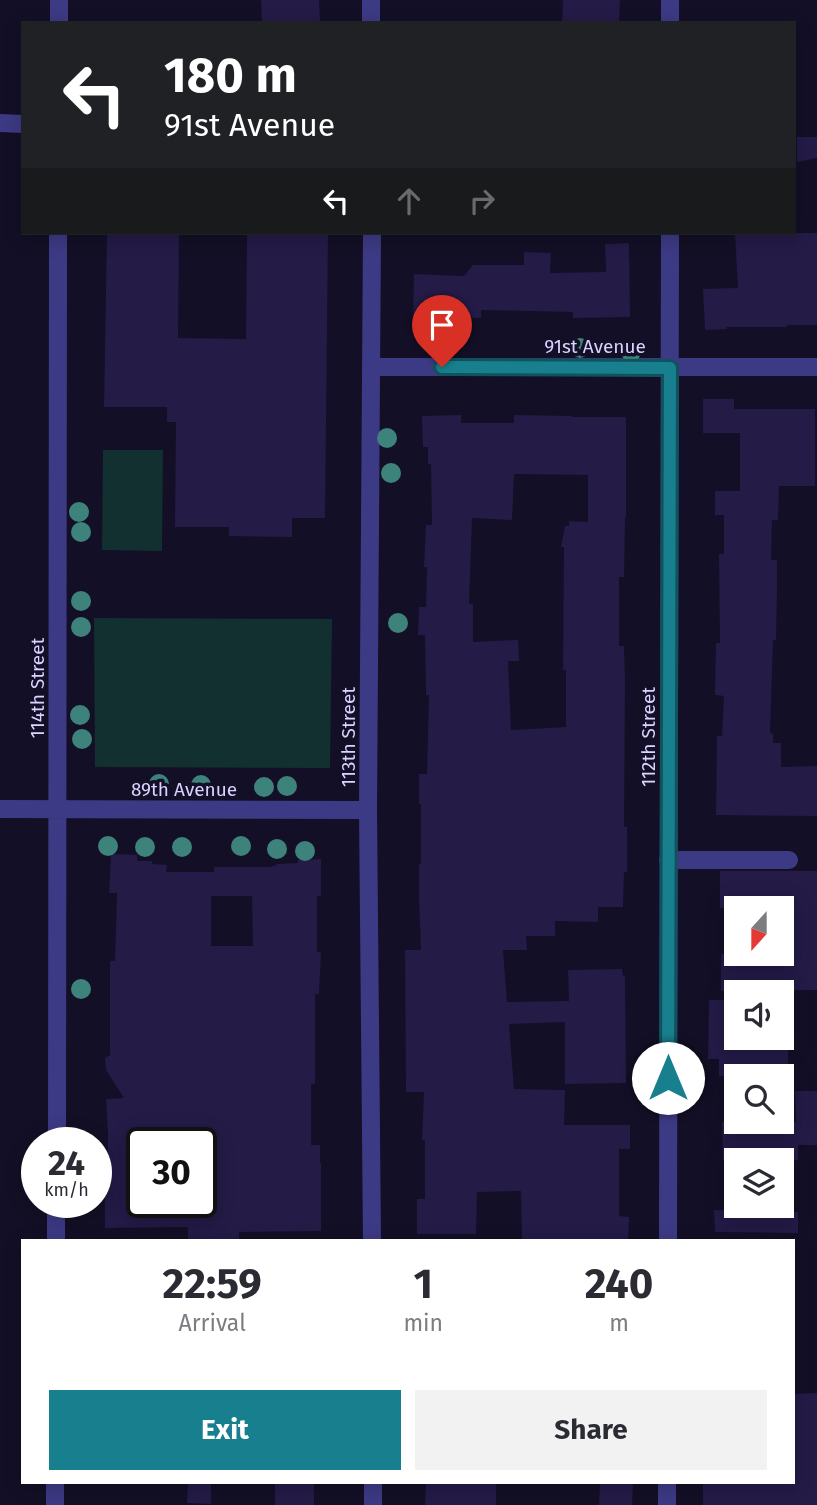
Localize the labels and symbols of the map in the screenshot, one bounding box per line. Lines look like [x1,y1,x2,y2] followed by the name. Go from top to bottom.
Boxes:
[412,295,472,367] pin
[544,335,646,358] street label: 91st Avenue
[26,637,49,738] street label: 114th Street
[337,687,360,787] street label: 113th Street
[637,687,660,787] street label: 112th Street
[131,778,237,801] street label: 89th Avenue
[724,896,794,966] north arrow
[631,1041,705,1115] position arrow
[126,1127,217,1218] speed limit sign: 30

